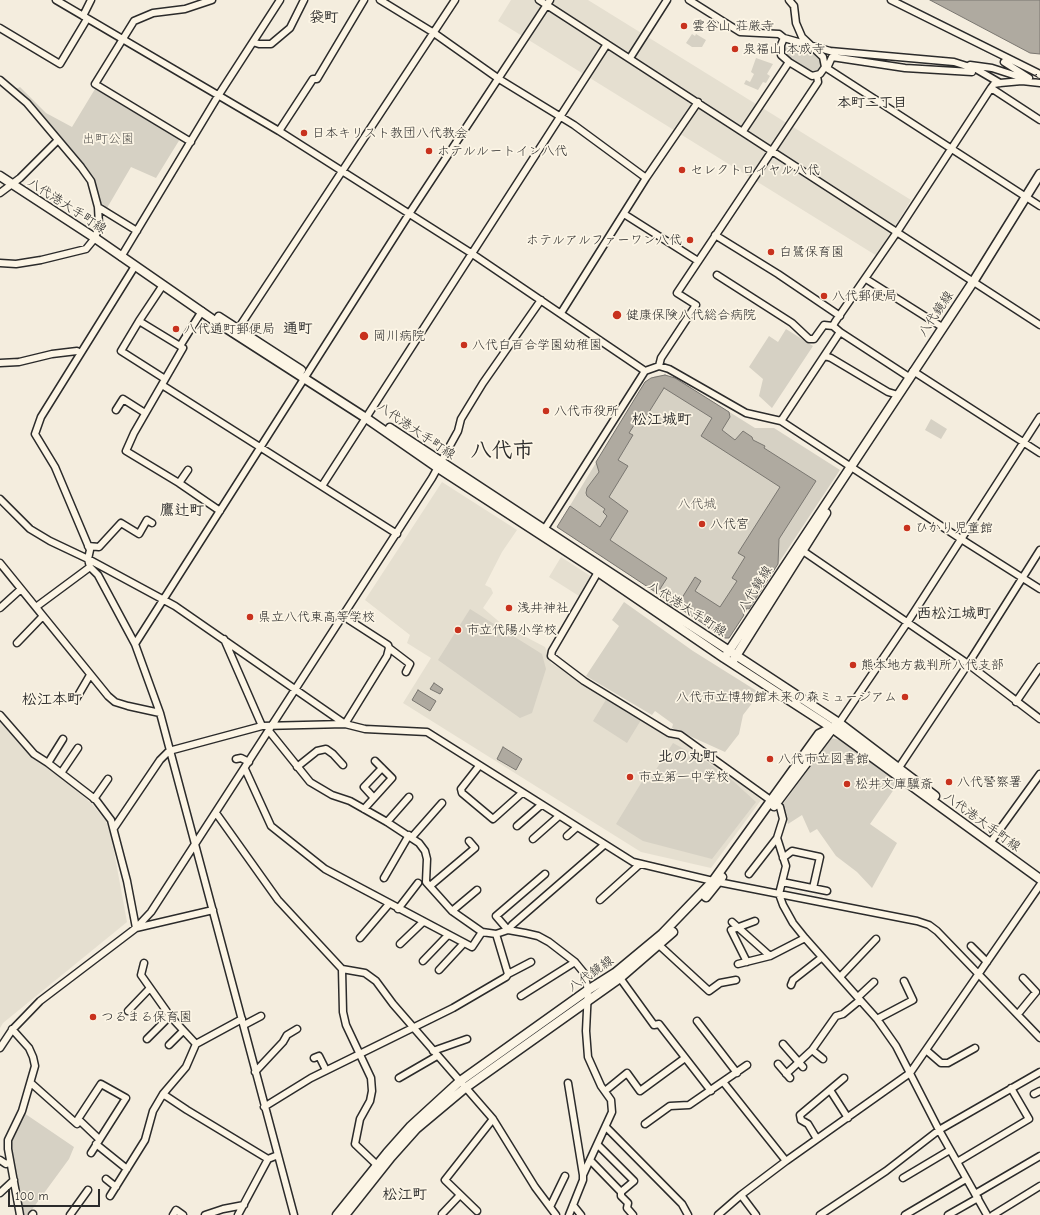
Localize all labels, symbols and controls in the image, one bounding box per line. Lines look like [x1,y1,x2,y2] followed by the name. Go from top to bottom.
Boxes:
[309,9,339,27] district label: 袋町
[692,18,774,34] place label: 雲谷山 荘厳寺
[679,21,689,31] marker: 雲谷山 荘厳寺
[743,41,825,57] place label: 泉福山 本成寺
[730,44,740,54] marker: 泉福山 本成寺
[837,95,907,111] district label: 本町二丁目
[312,125,468,141] place label: 日本キリスト教団八代教会
[299,128,309,138] marker: 日本キリスト教団八代教会
[82,131,134,147] park label: 出町公園
[437,143,568,159] place label: ホテルルートイン八代
[424,146,434,156] marker: ホテルルートイン八代
[690,162,820,178] place label: セレクトロイヤル八代
[677,165,687,175] marker: セレクトロイヤル八代
[25,175,109,237] street label: 八代港大手町線
[526,232,682,248] place label: ホテルアルファーワン八代
[685,235,695,245] marker: ホテルアルファーワン八代
[779,244,844,260] place label: 白鷺保育園
[766,247,776,257] marker: 白鷺保育園
[832,288,897,304] place label: 八代郵便局
[915,288,957,340] street label: 八代鏡線
[819,291,829,301] marker: 八代郵便局
[626,307,756,323] place label: 健康保険八代総合病院
[611,309,623,321] marker: 健康保険八代総合病院
[283,320,313,338] district label: 通町
[184,321,275,337] place label: 八代通町郵便局
[171,324,181,334] marker: 八代通町郵便局
[373,328,425,344] place label: 岡川病院
[358,330,370,342] marker: 岡川病院
[472,337,602,353] place label: 八代白百合学園幼稚園
[459,340,469,350] marker: 八代白百合学園幼稚園
[374,399,458,463] street label: 八代港大手町線
[554,403,619,419] place label: 八代市役所
[541,406,551,416] marker: 八代市役所
[632,411,692,429] district label: 松江城町
[471,438,533,464] district label: 八代市
[678,496,716,512] park label: 八代城
[160,502,204,520] district label: 鷹辻町
[710,516,749,532] place label: 八代宮
[697,519,707,529] marker: 八代宮
[915,520,993,536] place label: ひかり児童館
[902,523,912,533] marker: ひかり児童館
[734,563,776,615] street label: 八代鏡線
[645,578,729,640] street label: 八代港大手町線
[517,600,569,616] place label: 浅井神社
[504,603,514,613] marker: 浅井神社
[917,605,991,623] district label: 西松江城町
[258,609,375,625] place label: 県立八代東高等学校
[245,612,255,622] marker: 県立八代東高等学校
[466,622,557,638] place label: 市立代陽小学校
[453,625,463,635] marker: 市立代陽小学校
[861,657,1004,673] place label: 熊本地方裁判所八代支部
[848,660,858,670] marker: 熊本地方裁判所八代支部
[676,689,897,705] place label: 八代市立博物館未来の森ミュージアム
[22,691,82,709] district label: 松江本町
[900,692,910,702] marker: 八代市立博物館未来の森ミュージアム
[658,748,718,766] district label: 北の丸町
[778,751,869,767] place label: 八代市立図書館
[765,754,775,764] marker: 八代市立図書館
[638,769,729,785] place label: 市立第一中学校
[625,772,635,782] marker: 市立第一中学校
[957,774,1022,790] place label: 八代警察署
[855,776,933,792] place label: 松井文庫驥斎
[944,777,954,787] marker: 八代警察署
[842,779,852,789] marker: 松井文庫驥斎
[941,789,1023,855] street label: 八代港大手町線
[565,953,617,995] street label: 八代鏡線
[101,1009,192,1025] place label: つるまる保育園
[88,1012,98,1022] marker: つるまる保育園
[10,1181,102,1207] scale bar
[383,1186,427,1204] district label: 松江町
[15,1189,48,1203] text: 100 m

